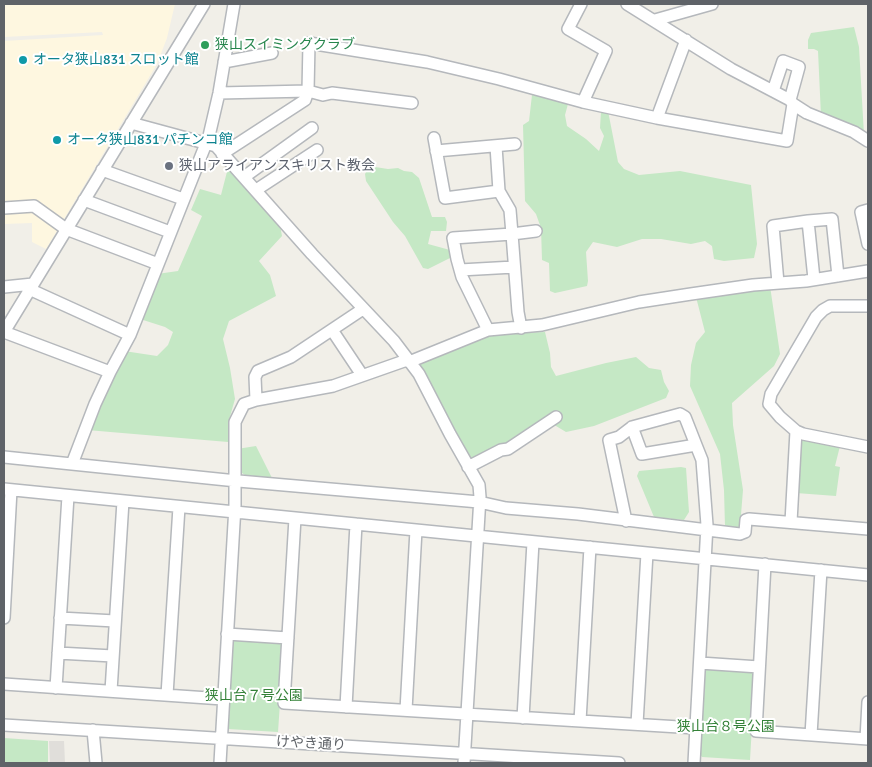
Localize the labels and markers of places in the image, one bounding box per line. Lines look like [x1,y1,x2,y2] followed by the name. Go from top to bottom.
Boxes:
[215,37,355,53] place label: 狭山スイミングクラブ
[199,39,211,51] marker: 狭山スイミングクラブ
[33,52,199,68] place label: オータ狭山831 スロット館
[17,54,29,66] marker: オータ狭山831 スロット館
[67,132,233,148] place label: オータ狭山831 パチンコ館
[51,134,63,146] marker: オータ狭山831 パチンコ館
[179,158,375,174] place label: 狭山アライアンスキリスト教会
[163,160,175,172] marker: 狭山アライアンスキリスト教会

